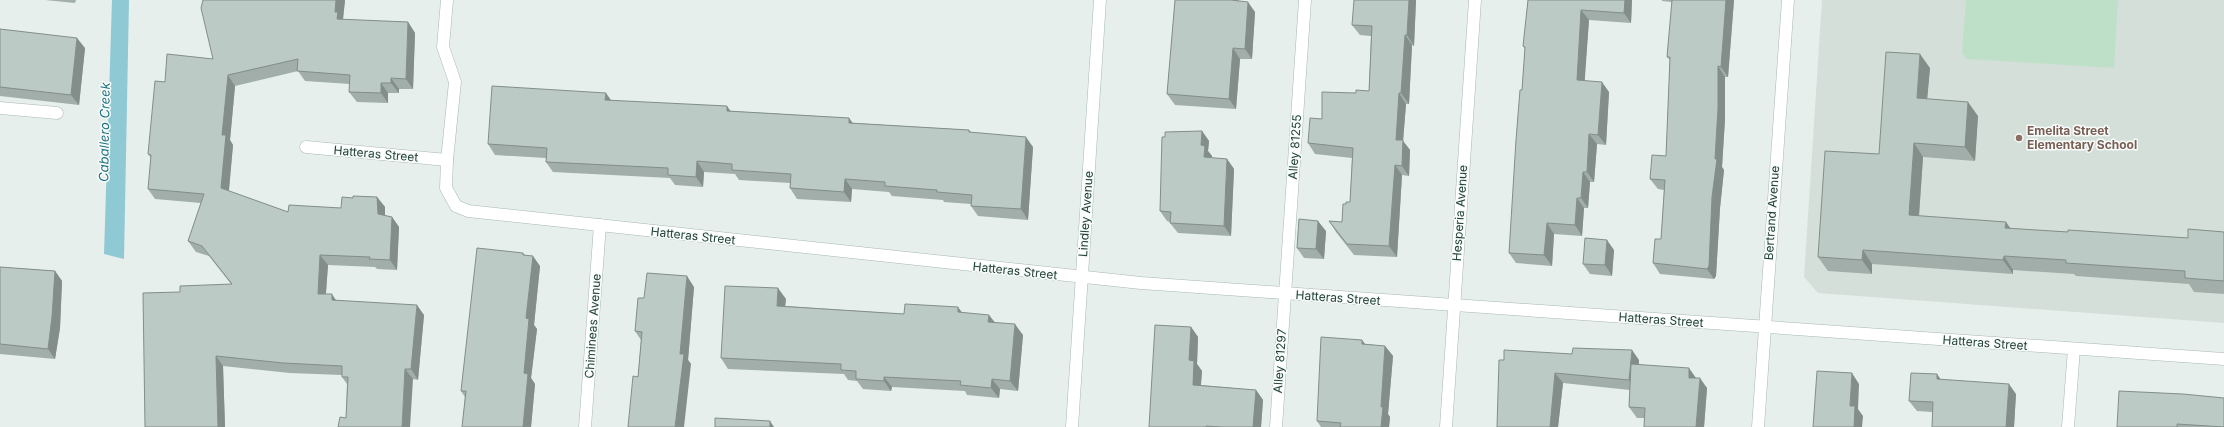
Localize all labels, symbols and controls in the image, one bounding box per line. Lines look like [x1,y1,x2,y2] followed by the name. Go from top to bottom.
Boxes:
[95,81,113,182] water label: Caballero Creek
[1285,114,1304,180] street label: Alley 81255
[2027,123,2137,152] place label: Emelita Street Elementary School
[2014,133,2024,143] marker: Emelita Street Elementary School
[333,142,419,165] street label: Hatteras Street
[1449,164,1470,262] street label: Hesperia Avenue
[1761,165,1782,261] street label: Bertrand Avenue
[1075,171,1096,257] street label: Lindley Avenue
[650,224,736,247] street label: Hatteras Street
[972,259,1058,282] street label: Hatteras Street
[581,273,604,379] street label: Chimineas Avenue
[1295,287,1381,308] street label: Hatteras Street
[1618,309,1704,330] street label: Hatteras Street
[1270,328,1289,394] street label: Alley 81297
[1942,332,2028,353] street label: Hatteras Street

